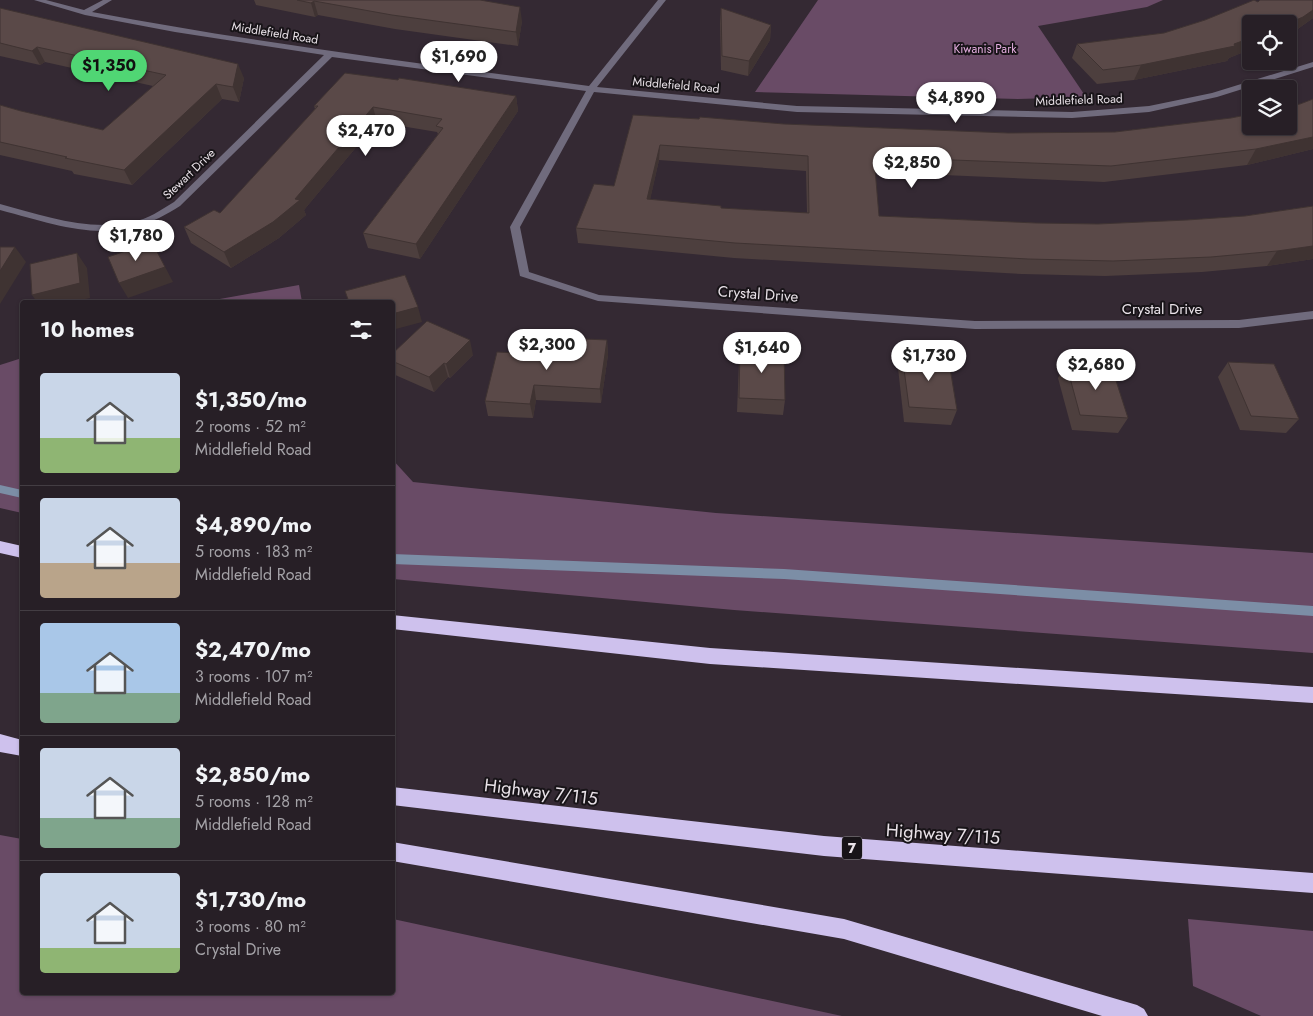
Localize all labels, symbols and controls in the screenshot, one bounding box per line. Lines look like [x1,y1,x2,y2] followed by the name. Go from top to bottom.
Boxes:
[1242,15,1297,135] map controls
[1242,15,1297,70] button: locate
[230,17,320,49] street label: Middlefield Road
[953,40,1017,58] park label: Kiwanis Park
[418,41,500,83] pin: $1,690
[431,45,487,68] text: $1,690
[68,49,150,92] pin: $1,350
[82,54,136,77] text: $1,350
[632,72,720,98] street label: Middlefield Road
[1242,80,1297,135] button: layers
[915,82,997,124] pin: $4,890
[927,86,985,109] text: $4,890
[1035,89,1123,111] street label: Middlefield Road
[325,114,407,157] pin: $2,470
[337,119,395,142] text: $2,470
[159,144,219,204] street label: Stewart Drive
[871,146,953,189] pin: $2,850
[884,151,940,174] text: $2,850
[95,220,177,262] pin: $1,780
[109,224,163,247] text: $1,780
[717,280,799,308] street label: Crystal Drive
[1122,298,1203,320] street label: Crystal Drive
[40,315,134,345] text: 10 homes
[347,316,375,344] icon: filters
[506,328,588,371] pin: $2,300
[721,332,803,374] pin: $1,640
[519,333,575,356] text: $2,300
[734,336,790,359] text: $1,640
[888,340,970,382] pin: $1,730
[902,344,956,367] text: $1,730
[1055,348,1137,391] pin: $2,680
[1068,353,1124,376] text: $2,680
[195,385,307,415] text: $1,350/mo
[80,393,140,453] icon: home
[195,415,306,438] text: 2 rooms · 52 m²
[195,438,311,461] text: Middlefield Road
[195,510,312,540] text: $4,890/mo
[80,518,140,578] icon: home
[195,540,312,563] text: 5 rooms · 183 m²
[195,563,311,586] text: Middlefield Road
[195,635,311,665] text: $2,470/mo
[80,643,140,703] icon: home
[195,665,313,688] text: 3 rooms · 107 m²
[195,688,311,711] text: Middlefield Road
[195,760,310,790] text: $2,850/mo
[80,768,140,828] icon: home
[483,772,599,812] street label: Highway 7/115
[195,790,313,813] text: 5 rooms · 128 m²
[195,813,311,836] text: Middlefield Road
[885,817,1001,851] street label: Highway 7/115
[842,836,862,860] road number: 7
[195,885,306,915] text: $1,730/mo
[80,893,140,953] icon: home
[195,915,306,938] text: 3 rooms · 80 m²
[195,938,281,961] text: Crystal Drive

